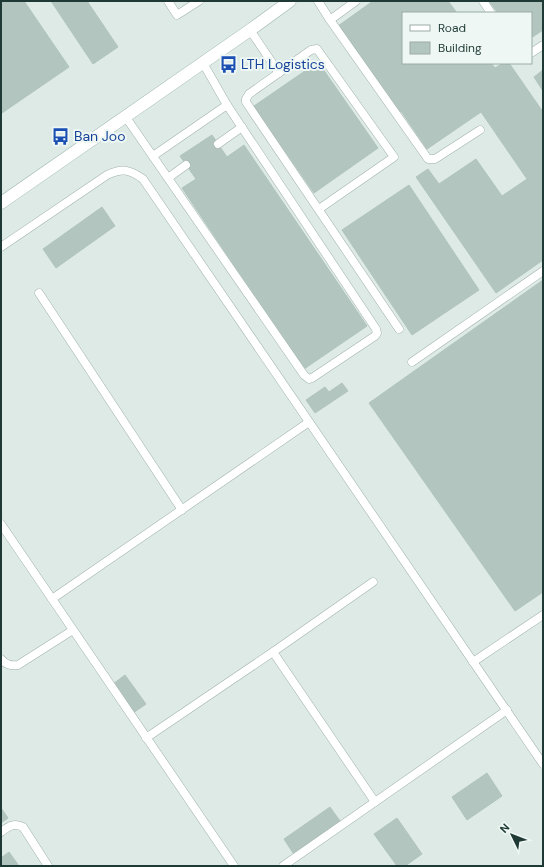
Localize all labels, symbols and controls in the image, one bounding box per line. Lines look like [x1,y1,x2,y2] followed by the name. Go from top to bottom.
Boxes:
[402,12,532,64] legend
[438,20,466,36] text: Road
[438,40,482,56] text: Building
[218,54,238,74] bus stop icon: LTH Logistics
[241,55,325,73] place label: LTH Logistics
[51,126,71,146] bus stop icon: Ban Joo
[74,127,125,145] place label: Ban Joo
[492,815,532,855] north arrow
[497,820,513,836] text: N

